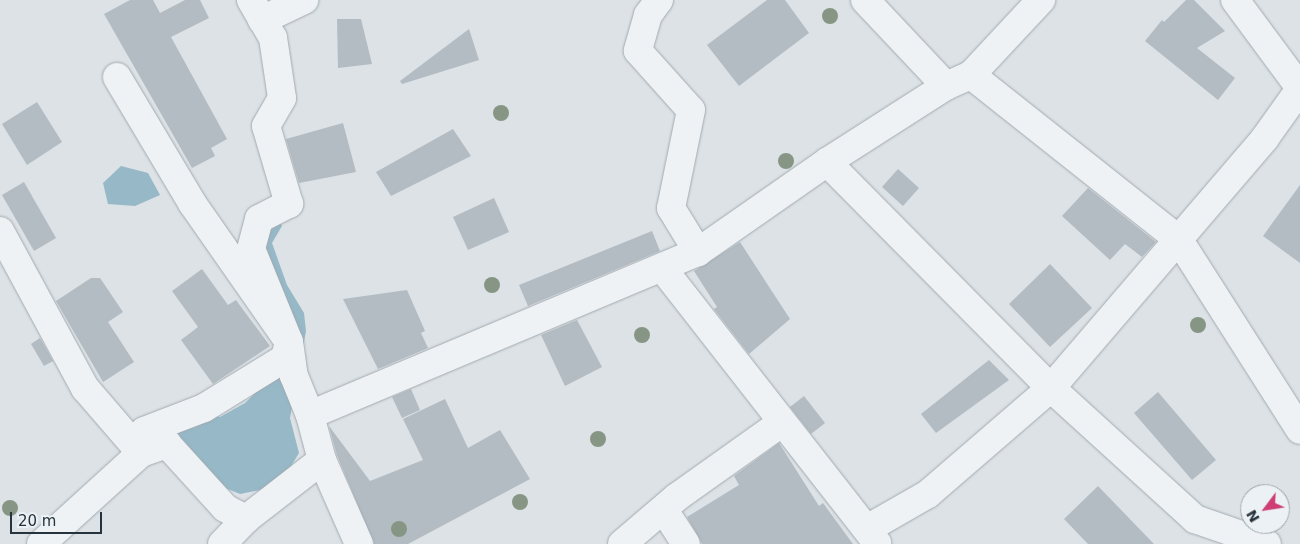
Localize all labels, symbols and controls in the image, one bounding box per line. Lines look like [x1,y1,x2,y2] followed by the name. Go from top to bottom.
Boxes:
[1240,484,1290,534] north arrow
[12,502,105,534] scale bar
[1243,507,1263,525] text: N
[18,512,56,530] text: 20 m

